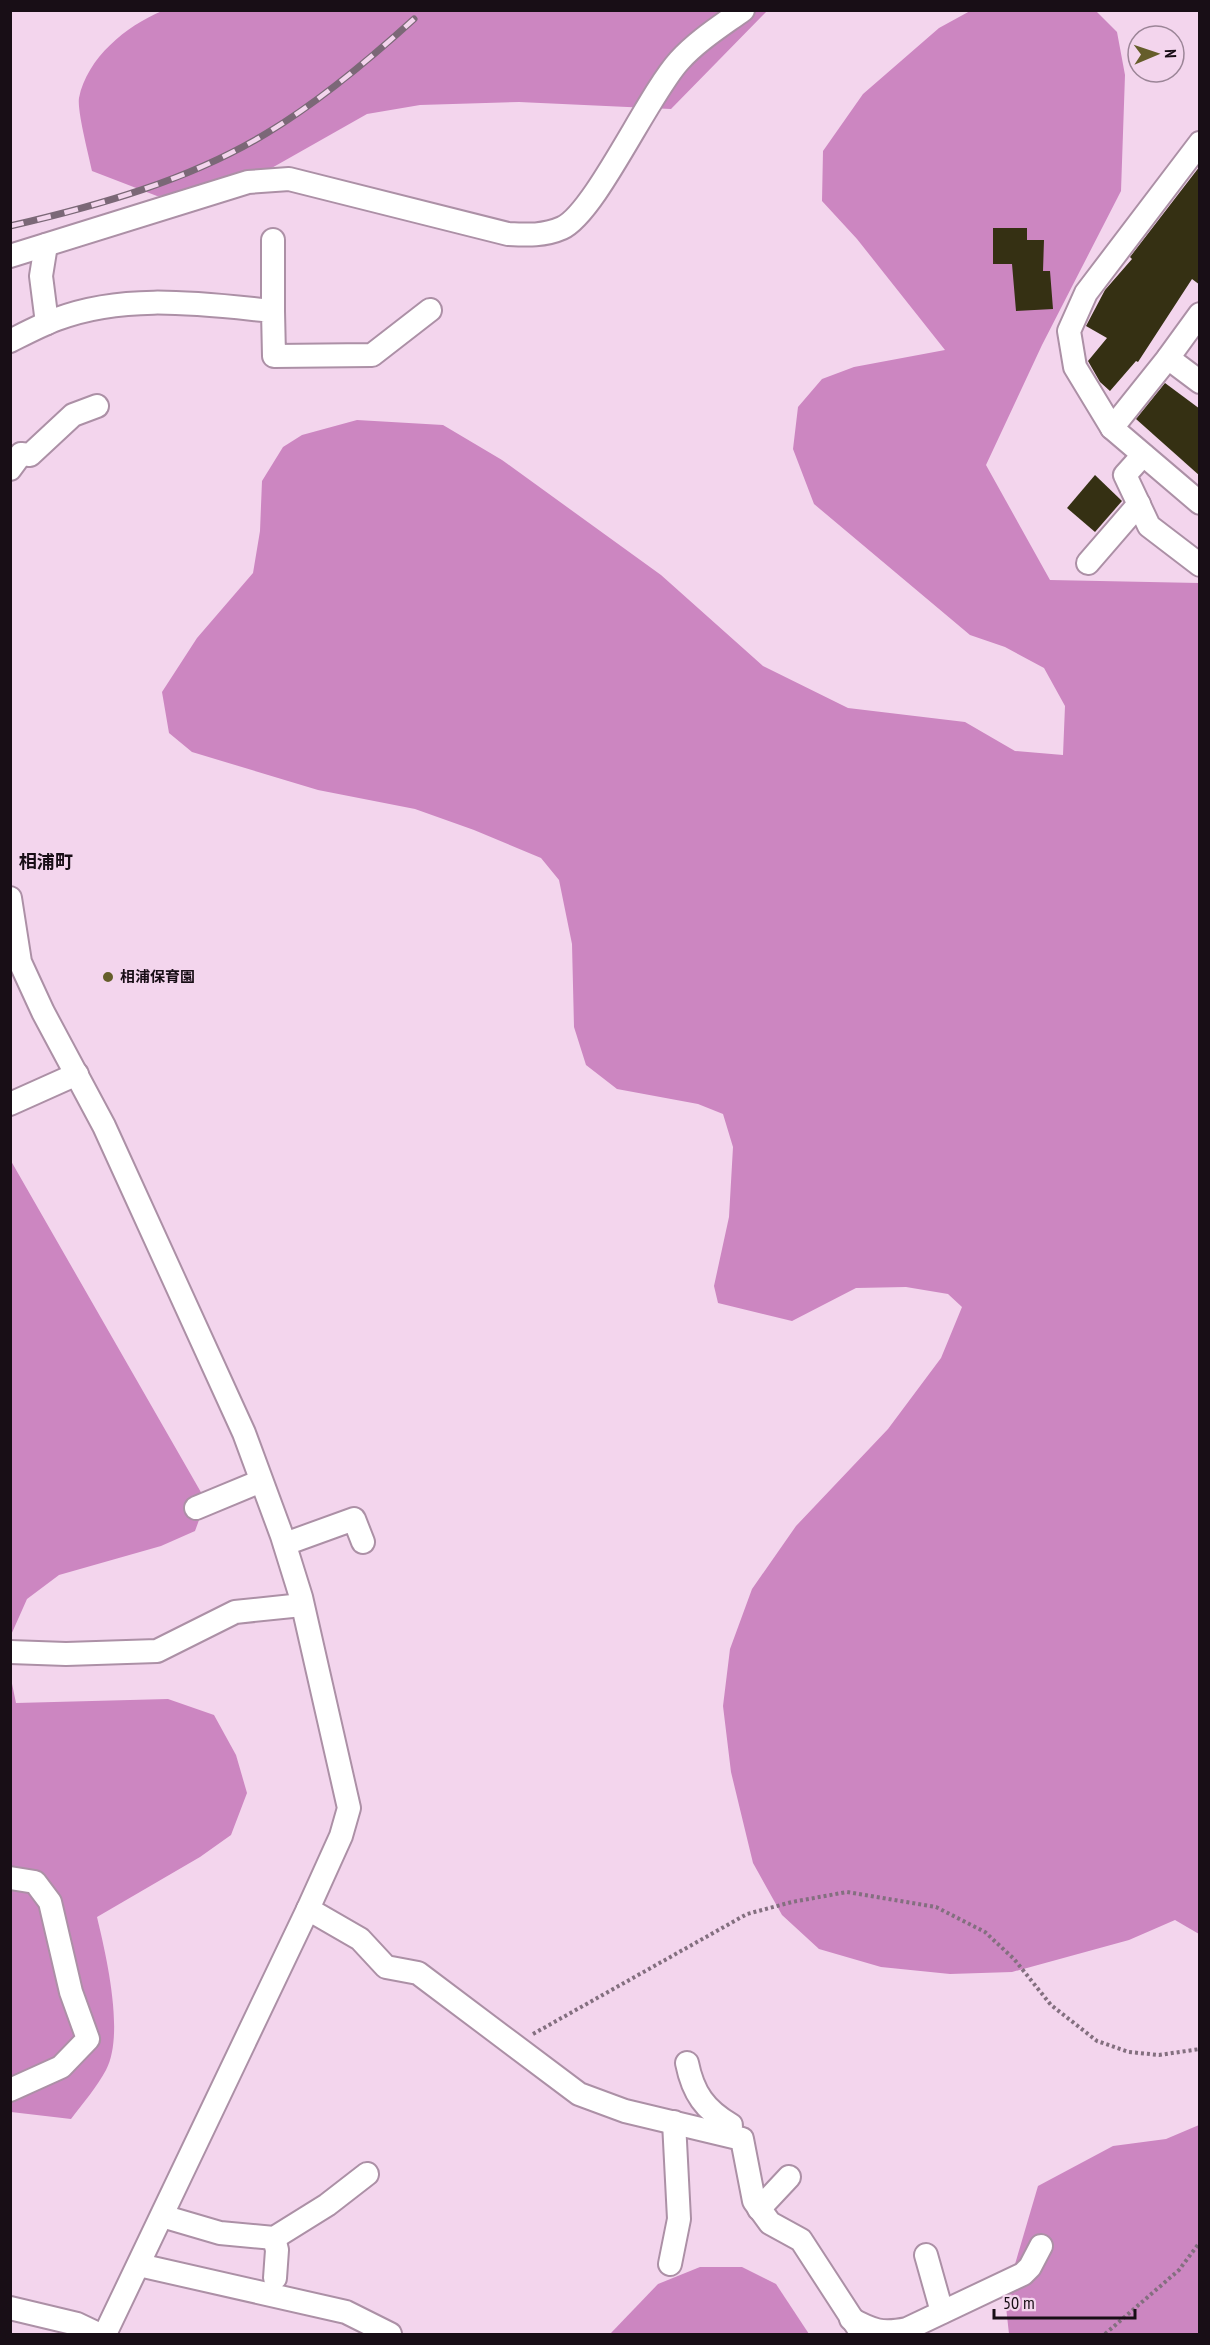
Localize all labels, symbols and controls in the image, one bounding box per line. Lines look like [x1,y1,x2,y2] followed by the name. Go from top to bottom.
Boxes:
[1126,24,1186,84] north arrow
[1161,49,1181,58] text: N
[19,850,73,873] district label: 相浦町
[120,967,195,986] place label: 相浦保育園
[101,970,115,984] marker: 相浦保育園
[994,2282,1135,2320] scale bar
[1003,2291,1035,2314] text: 50 m

